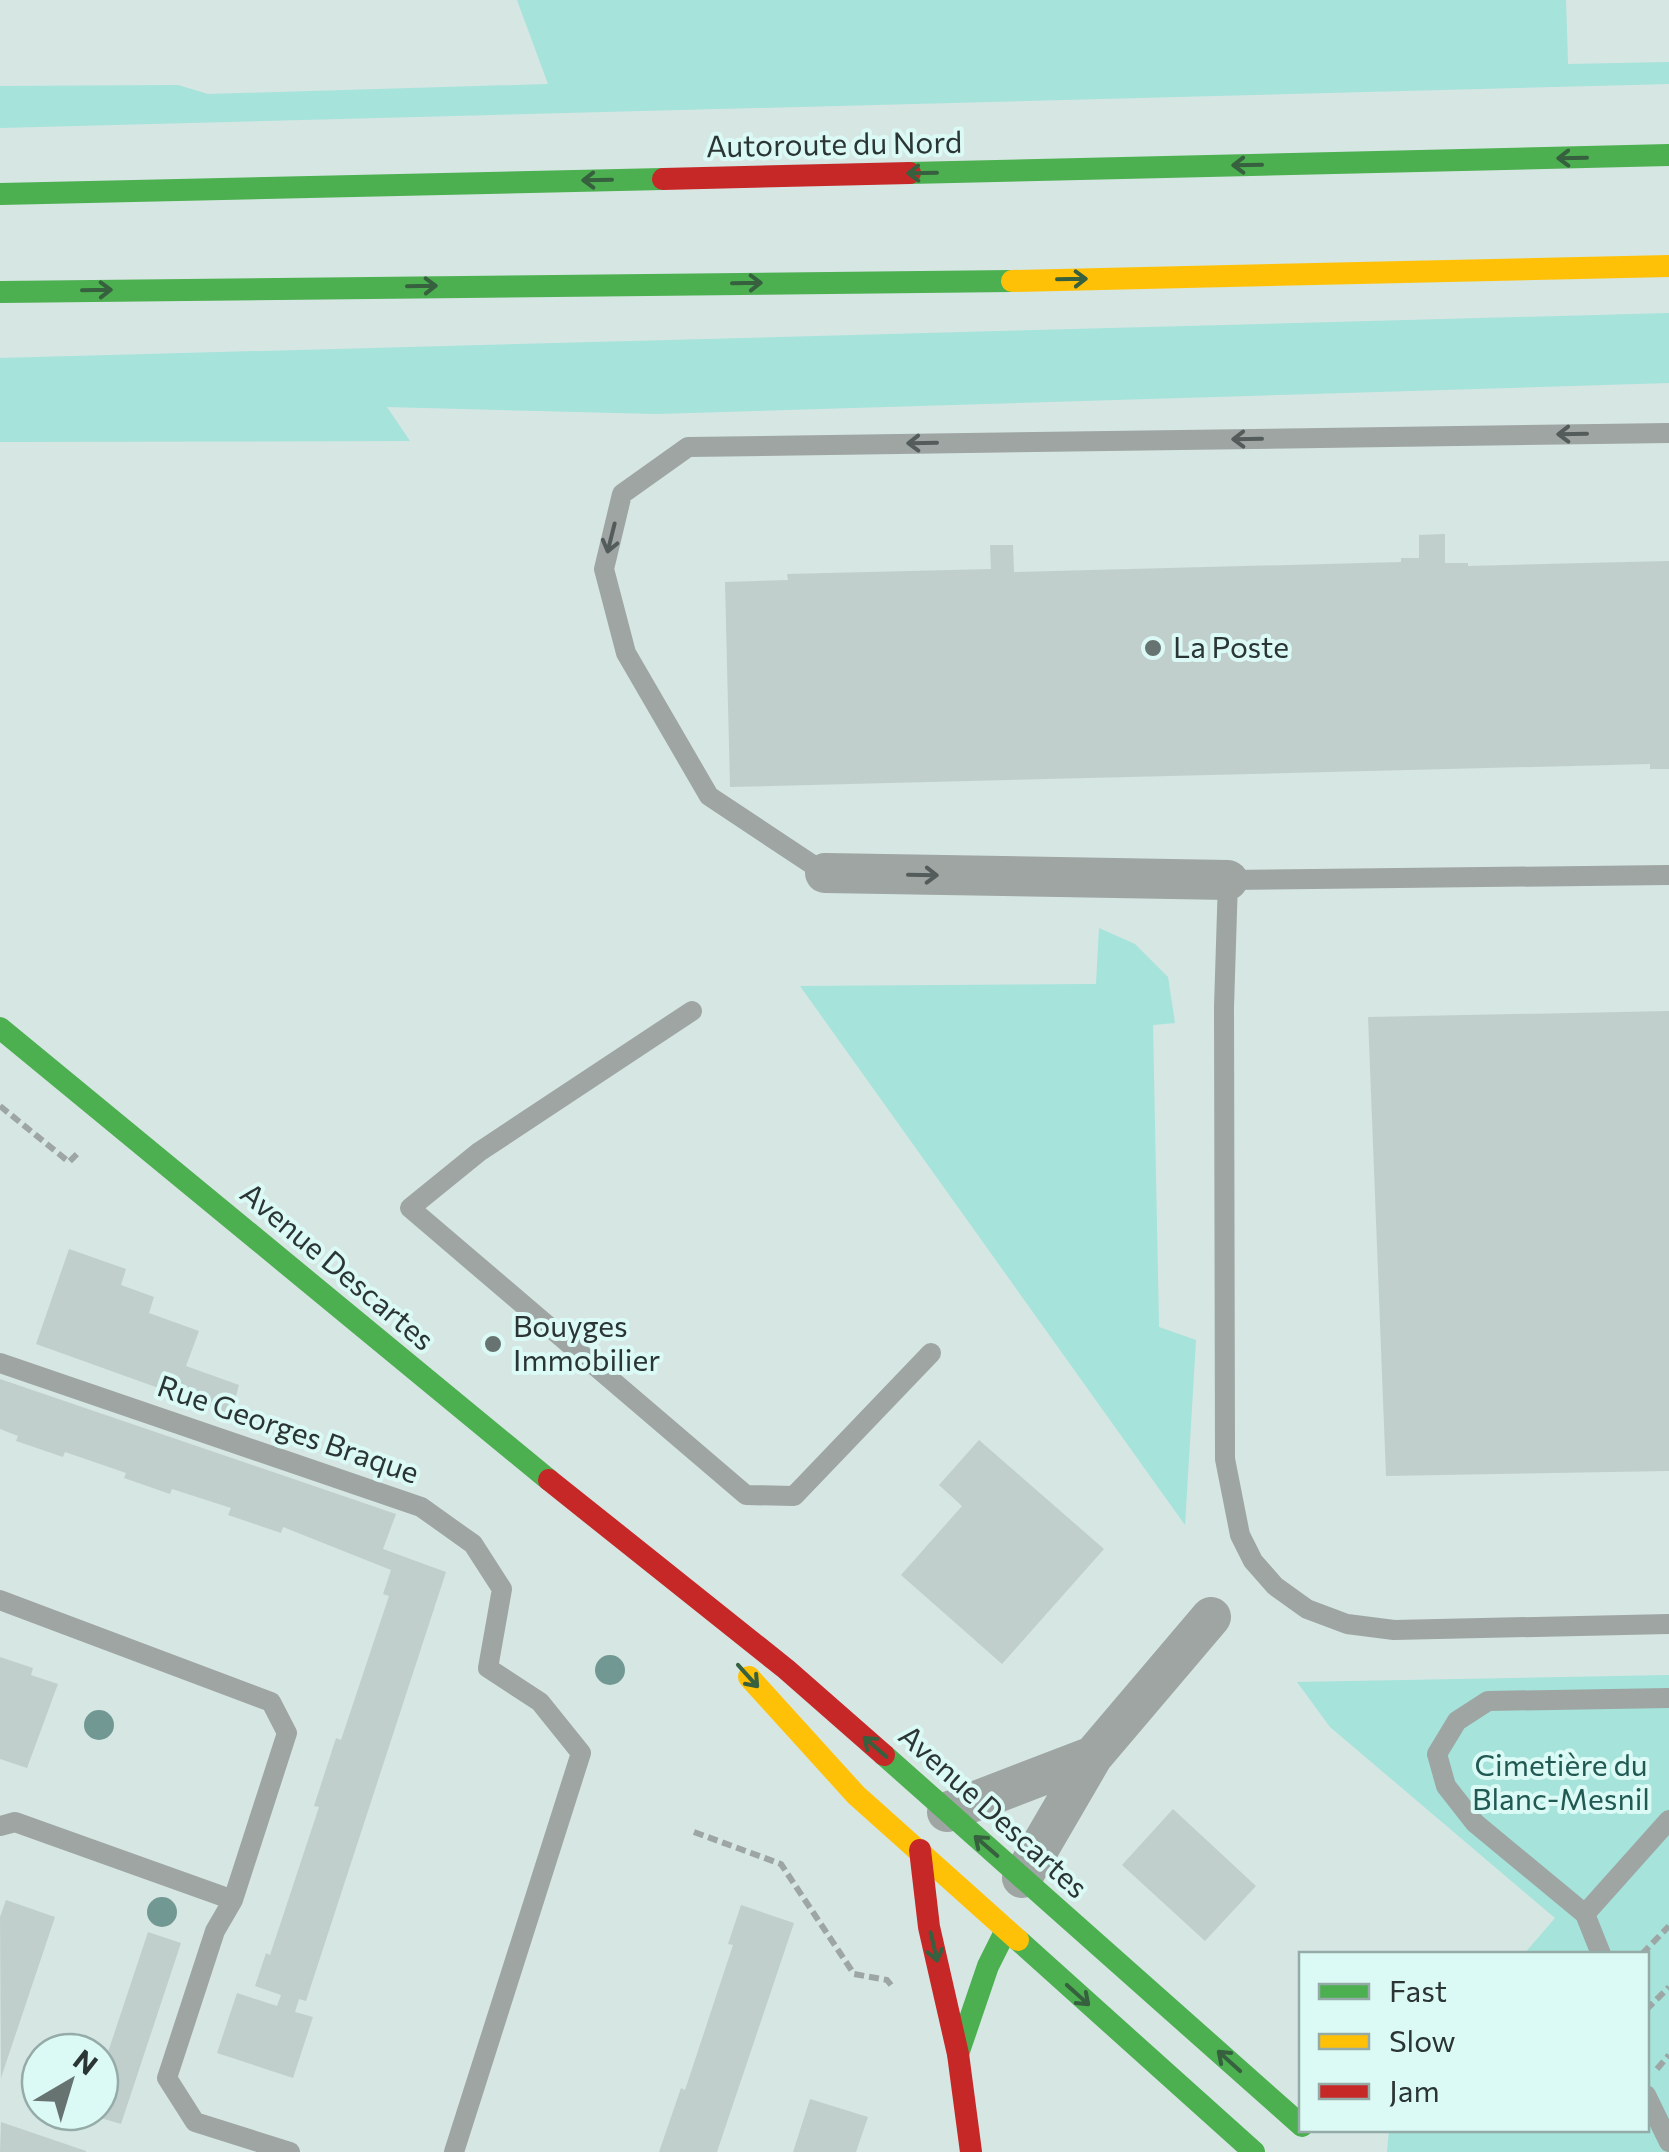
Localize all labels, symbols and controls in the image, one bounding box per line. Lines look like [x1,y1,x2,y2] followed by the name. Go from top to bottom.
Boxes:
[706,122,962,163] street label: Autoroute du Nord
[1556,148,1588,167] one-way arrow
[1231,156,1263,175] one-way arrow
[906,163,938,182] one-way arrow
[581,171,613,190] one-way arrow
[1056,270,1088,289] one-way arrow
[731,273,763,292] one-way arrow
[406,276,438,296] one-way arrow
[80,280,113,300] one-way arrow
[1556,424,1588,444] one-way arrow
[1231,429,1263,448] one-way arrow
[906,434,938,453] one-way arrow
[601,522,620,553] one-way arrow
[1173,627,1289,664] place label: La Poste
[1142,637,1164,659] marker: La Poste
[906,865,938,884] one-way arrow
[234,1173,443,1357] street label: Avenue Descartes
[513,1306,660,1377] place label: Bouyges Immobilier
[482,1333,504,1355] marker: Bouyges Immobilier
[153,1366,424,1490] street label: Rue Georges Braque
[737,1663,760,1688] one-way arrow
[893,1716,1097,1905] street label: Avenue Descartes
[862,1737,888,1759] one-way arrow
[1472,1745,1650,1816] park label: Cimetière du Blanc-Mesnil
[973,1835,999,1857] one-way arrow
[926,1930,944,1962] one-way arrow
[1299,1952,1649,2132] legend
[1389,1971,1447,2008] text: Fast
[1065,1984,1090,2007] one-way arrow
[1389,2021,1456,2058] text: Slow
[20,2032,120,2132] north arrow
[67,2042,105,2081] text: N
[1217,2050,1242,2073] one-way arrow
[1389,2071,1440,2108] text: Jam

